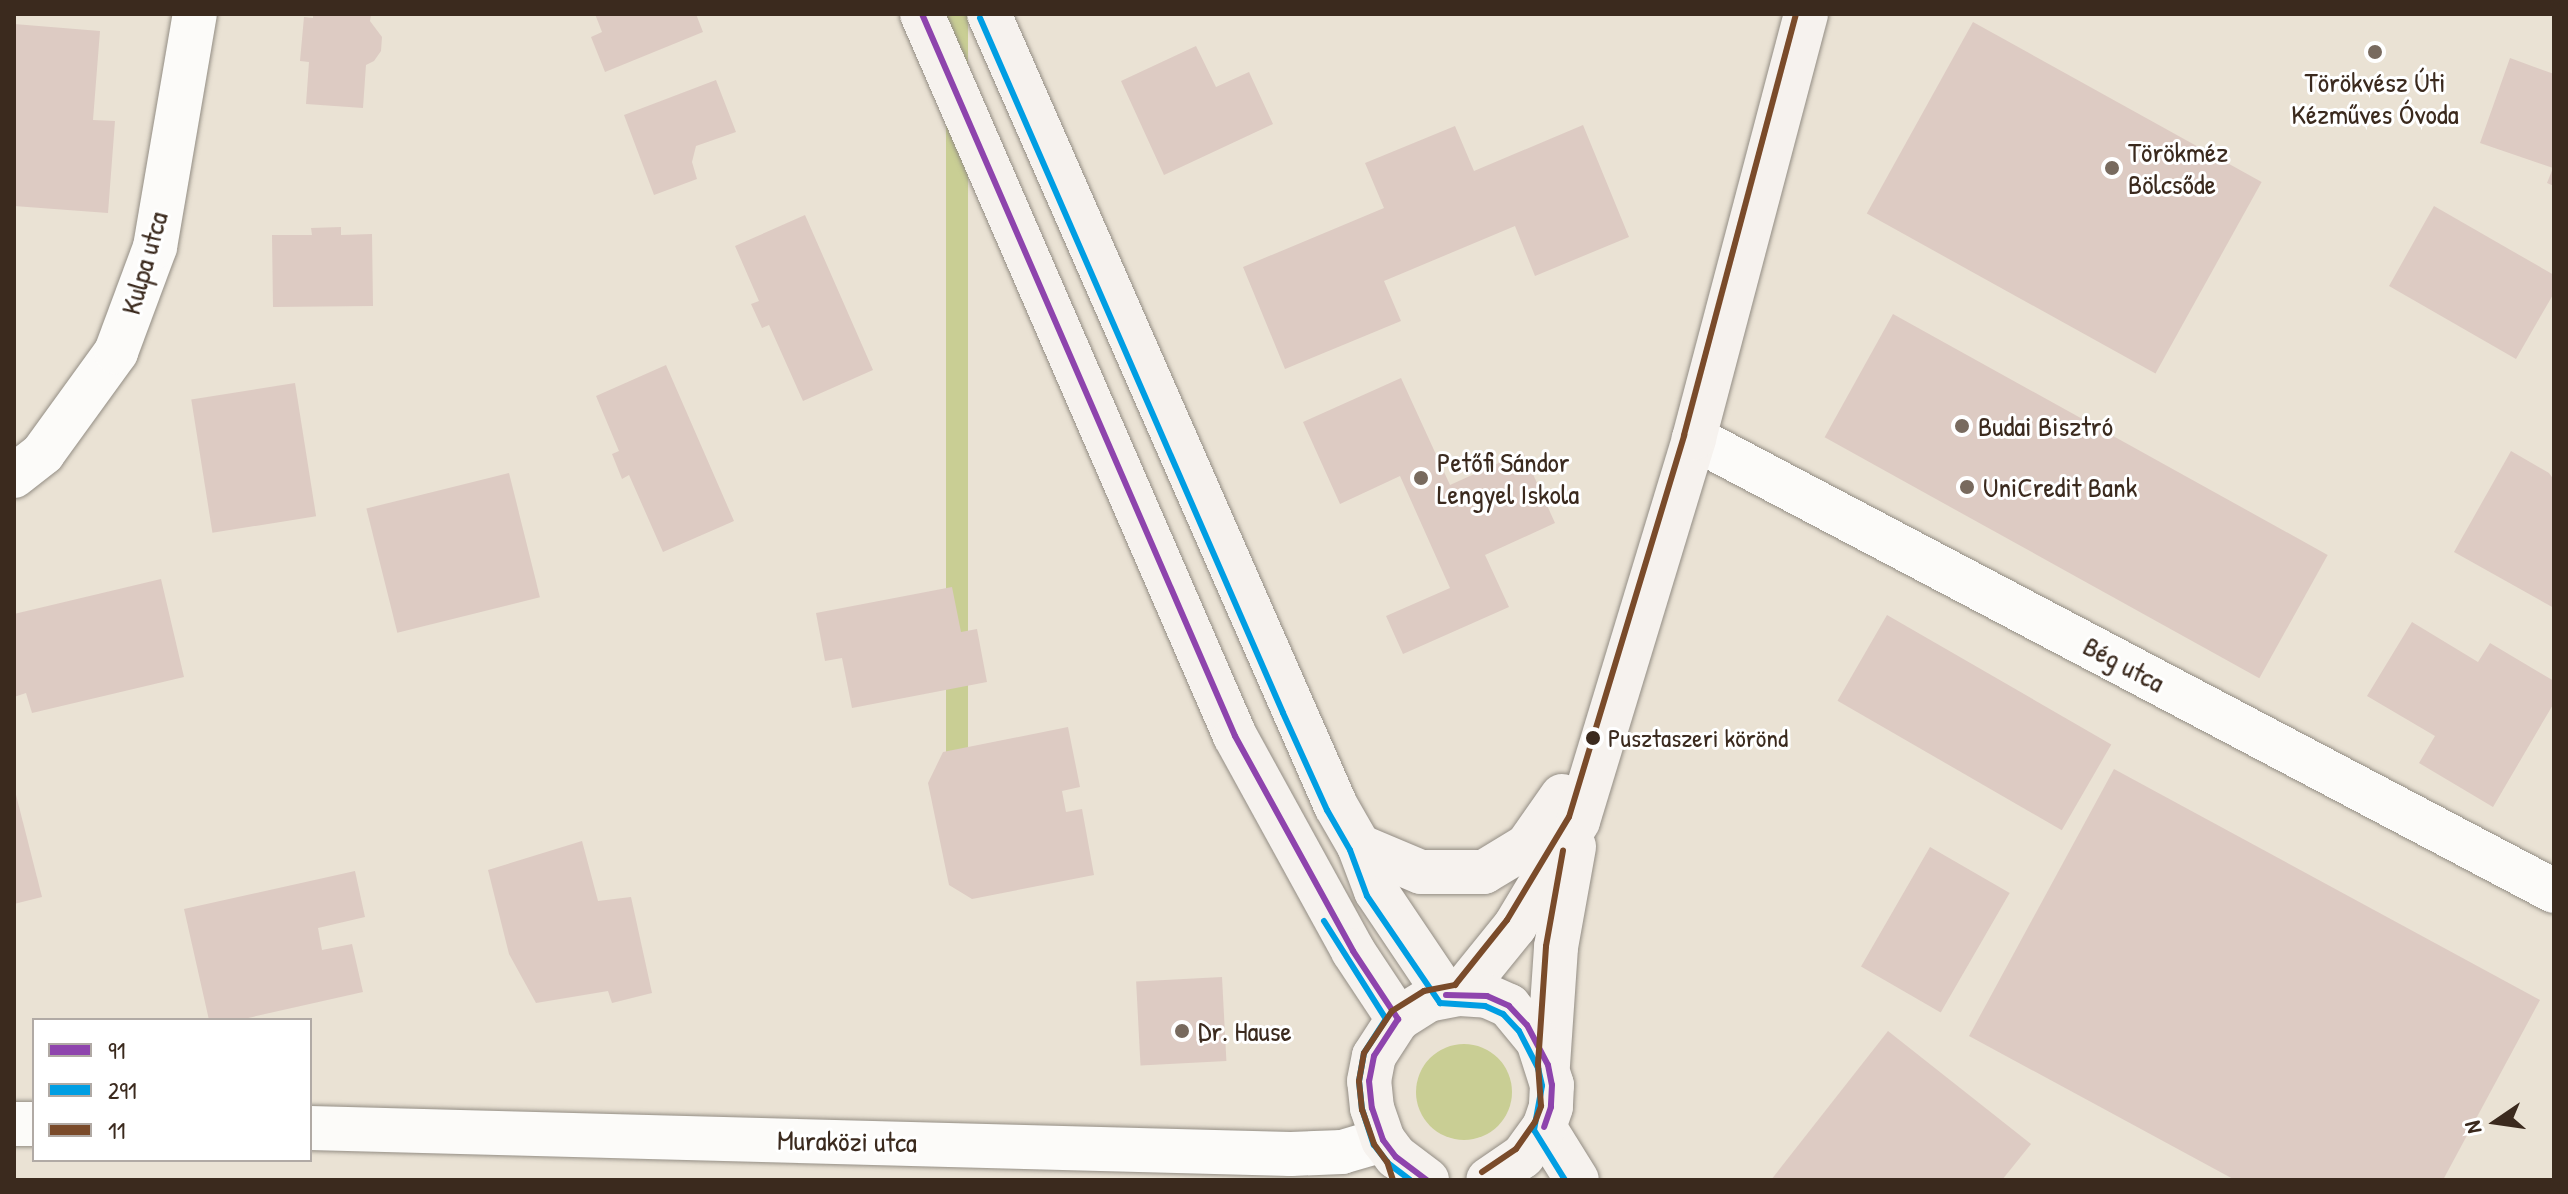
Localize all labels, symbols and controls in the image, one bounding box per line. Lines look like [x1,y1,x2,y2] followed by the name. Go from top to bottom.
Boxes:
[2366,43,2384,61] marker: Törökvész Úti Kézműves Óvoda
[2291,65,2459,131] place label: Törökvész Úti Kézműves Óvoda
[2128,135,2228,201] place label: Törökméz Bölcsőde
[2103,159,2121,177] marker: Törökméz Bölcsőde
[113,208,175,318] street label: Kulpa utca
[1978,409,2113,443] place label: Budai Bisztró
[1953,417,1971,435] marker: Budai Bisztró
[1437,445,1579,511] place label: Petőfi Sándor Lengyel Iskola
[1412,469,1430,487] marker: Petőfi Sándor Lengyel Iskola
[1983,470,2137,504] place label: UniCredit Bank
[1958,478,1976,496] marker: UniCredit Bank
[2078,629,2170,699] street label: Bég utca
[1608,722,1788,754] place label: Pusztaszeri körönd
[1585,730,1601,746] marker: Pusztaszeri körönd
[1198,1014,1292,1048] place label: Dr. Hause
[32,1018,312,1162] legend
[1173,1022,1191,1040] marker: Dr. Hause
[108,1034,126,1066] text: 91
[108,1074,137,1106] text: 291
[2456,1082,2536,1162] north arrow
[108,1114,125,1146] text: 11
[2457,1118,2489,1136] text: N
[777,1123,917,1159] street label: Muraközi utca

